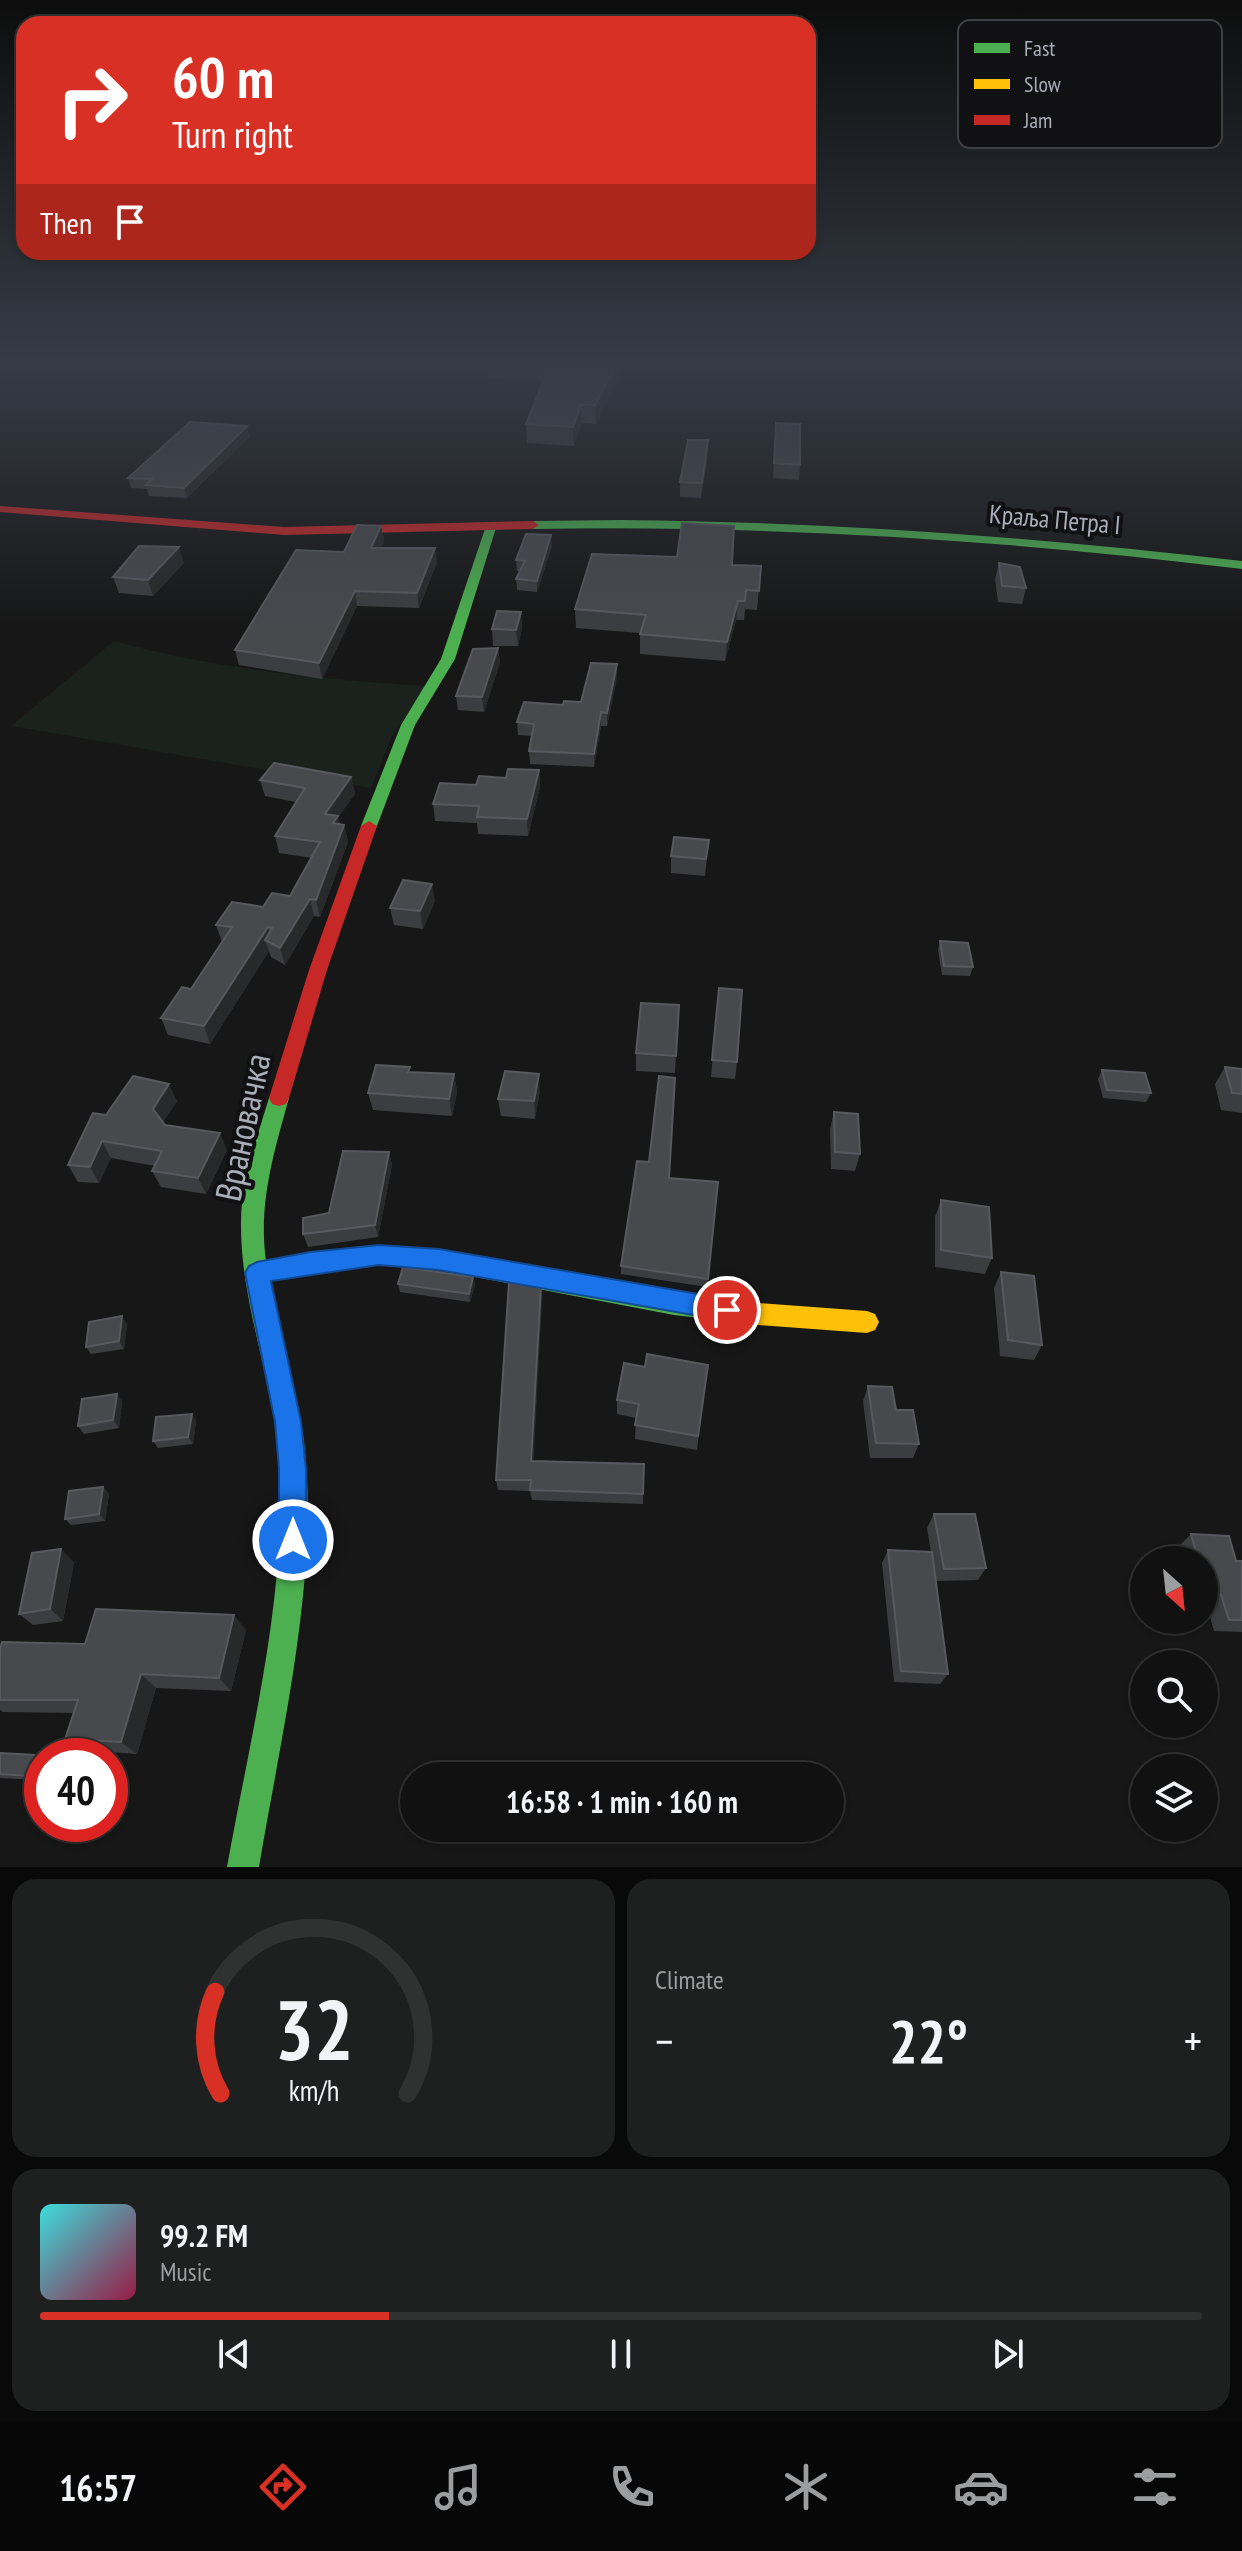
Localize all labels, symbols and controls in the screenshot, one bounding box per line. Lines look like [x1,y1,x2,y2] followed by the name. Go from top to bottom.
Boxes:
[958,20,1222,148] legend
[1024,34,1055,62] text: Fast
[172,41,274,113] text: 60 m
[40,48,144,152] icon: right
[1024,70,1061,98] text: Slow
[1023,106,1052,134] text: Jam
[172,111,293,158] text: Turn right
[108,200,152,244] icon: arrive
[40,203,92,242] text: Then
[988,497,1122,541] street label: Краља Петра I
[203,1049,281,1205] street label: Врановачка
[693,1276,761,1344] pin
[705,1288,749,1332] icon: arrive
[251,1498,335,1582] position arrow
[1130,1546,1218,1634] north arrow
[1130,1546,1218,1842] map controls
[1130,1650,1218,1738] button: search
[24,1738,128,1842] speed limit sign: 40
[1130,1754,1218,1842] button: layers
[506,1782,738,1821] text: 16:58 · 1 min · 160 m
[655,1963,724,1996] text: Climate
[274,1975,353,2083] text: 32
[889,2002,968,2080] text: 22°
[655,2012,673,2069] text: −
[1184,2012,1202,2069] text: +
[288,2072,339,2109] text: km/h
[160,2216,248,2255] text: 99.2 FM
[160,2255,212,2288] text: Music
[212,2332,256,2376] icon: previous
[599,2332,643,2376] icon: pause
[986,2332,1030,2376] icon: next
[255,2459,311,2515] icon: directions
[430,2459,486,2515] icon: music
[604,2459,660,2515] icon: phone
[778,2459,834,2515] icon: climate
[953,2459,1009,2515] icon: car
[1127,2459,1183,2515] icon: filters
[59,2464,137,2511] text: 16:57

